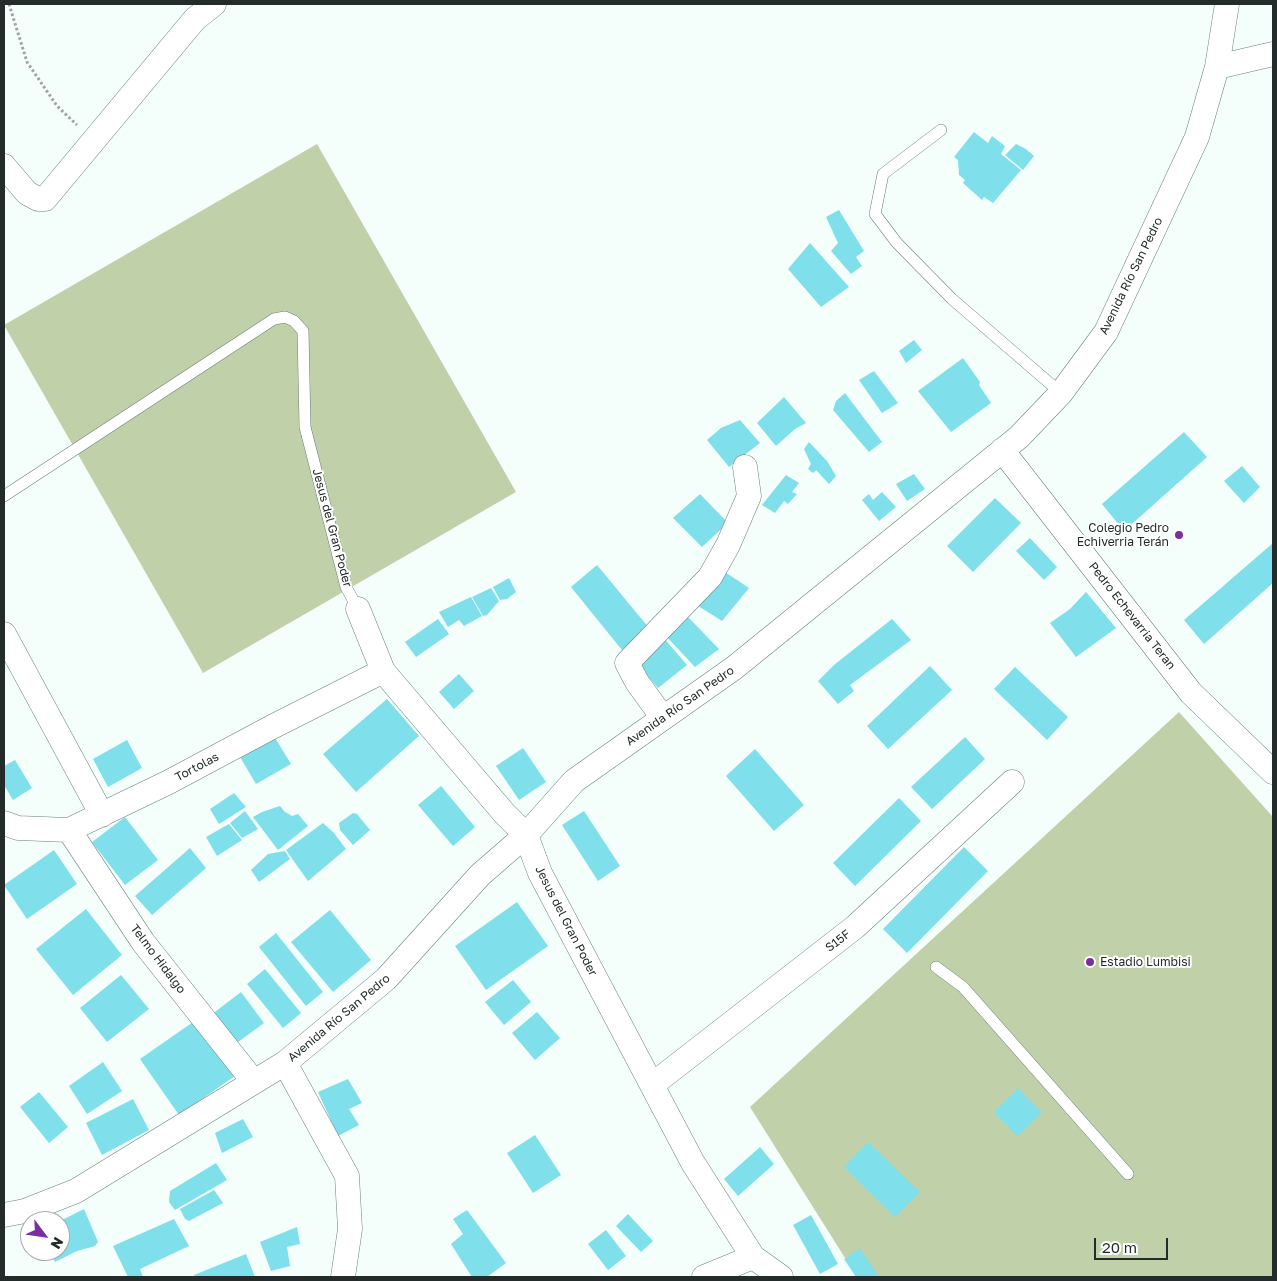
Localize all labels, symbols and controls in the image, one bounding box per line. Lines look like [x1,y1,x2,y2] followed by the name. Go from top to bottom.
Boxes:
[1096,215,1166,337] street label: Avenida Río San Pedro
[309,467,355,589] street label: Jesus del Gran Poder
[1077,521,1169,549] place label: Colegio Pedro Echiverria Terán
[1173,529,1185,541] marker: Colegio Pedro Echiverria Terán
[1086,559,1178,673] street label: Pedro Echevarria Teran
[623,663,737,749] street label: Avenida Río San Pedro
[173,750,221,784] street label: Tortolas
[532,863,600,979] street label: Jesus del Gran Poder
[127,922,189,996] street label: Telmo Hidalgo
[823,927,853,955] street label: S15F
[1100,955,1191,969] place label: Estadio Lumbisi
[1084,956,1096,968] marker: Estadio Lumbisi
[285,971,393,1065] street label: Avenida Río San Pedro
[20,1211,70,1261] north arrow
[1097,1228,1171,1260] scale bar
[47,1235,67,1252] text: N
[1102,1238,1137,1256] text: 20 m

